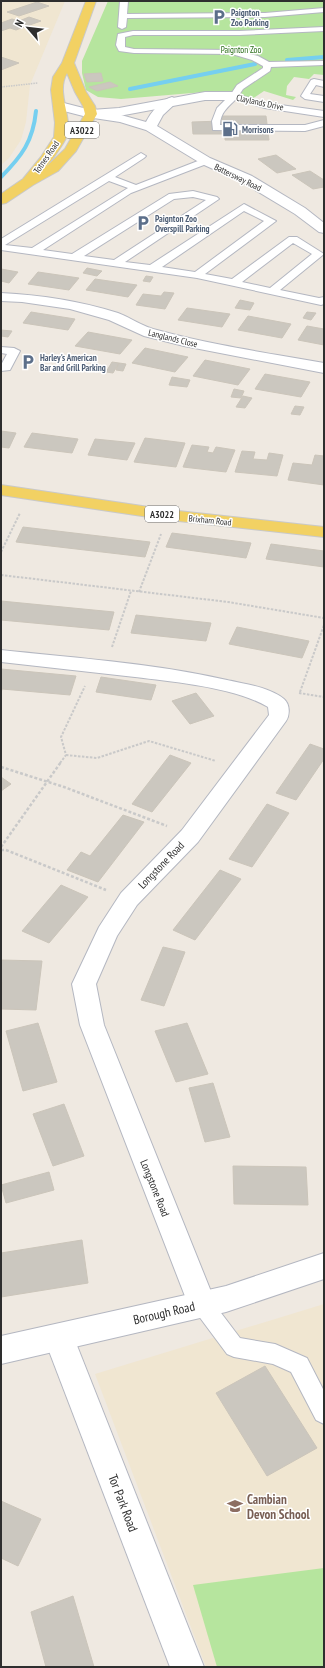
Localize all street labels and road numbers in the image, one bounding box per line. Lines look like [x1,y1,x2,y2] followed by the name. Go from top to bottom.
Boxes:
[235,92,285,112] street label: Claylands Drive
[65,122,99,138] road number: A3022
[31,138,61,175] street label: Totnes Road
[213,161,264,193] street label: Battersway Road
[147,327,199,350] street label: Langlands Close
[145,506,179,522] road number: A3022
[188,512,232,528] street label: Brixham Road
[135,838,187,892] street label: Longstone Road
[137,1157,173,1219] street label: Longstone Road
[131,1298,197,1328] street label: Borough Road
[104,1472,142,1534] street label: Tor Park Road

